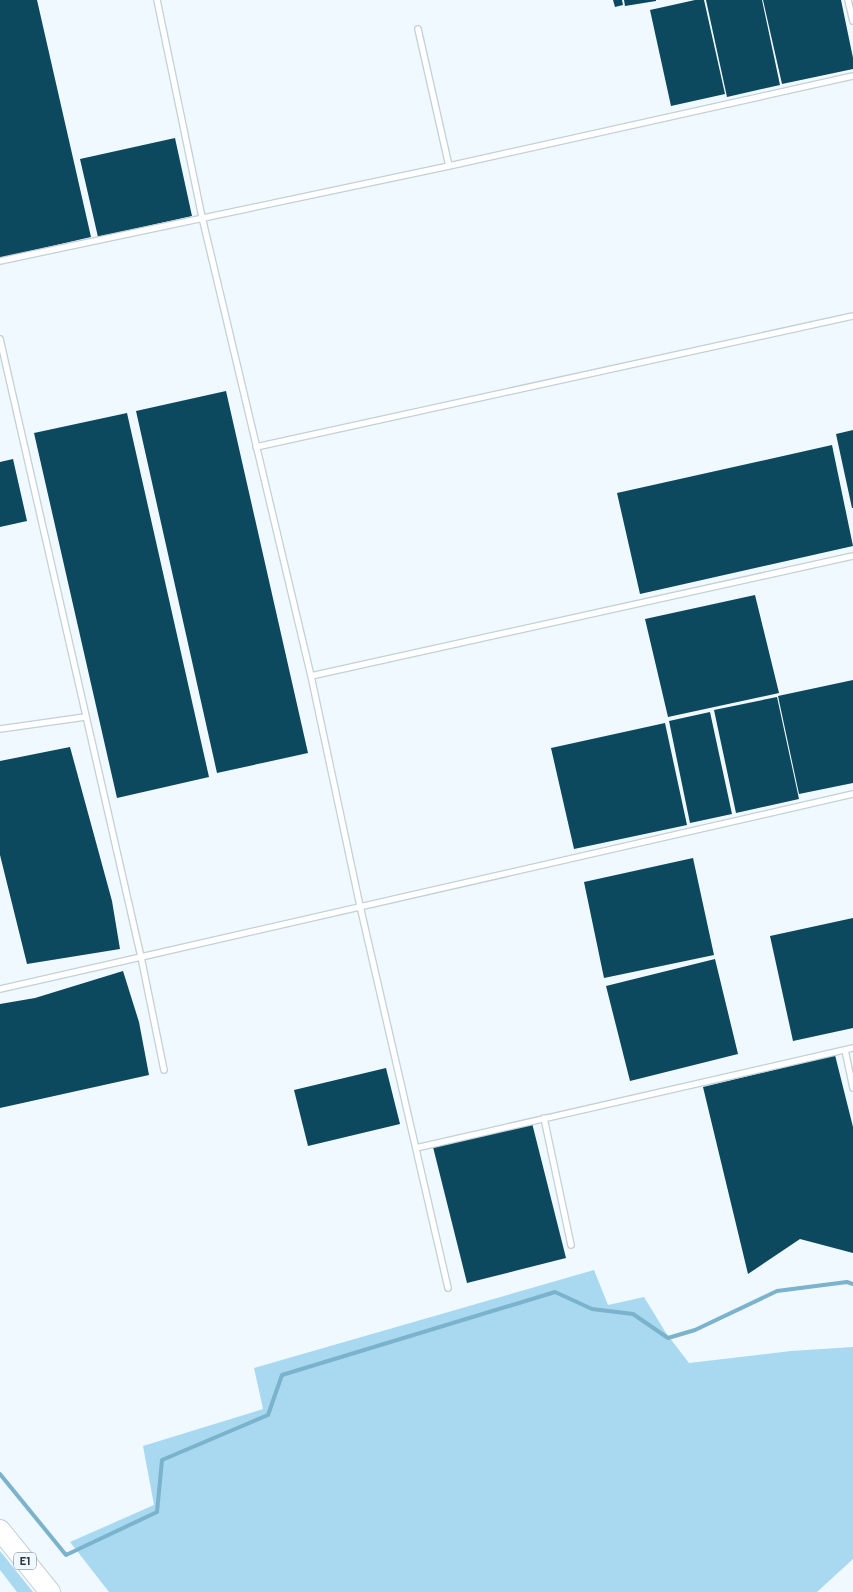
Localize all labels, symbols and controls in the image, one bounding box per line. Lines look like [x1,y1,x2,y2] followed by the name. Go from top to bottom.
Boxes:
[14,1552,36,1570] road number: E1

